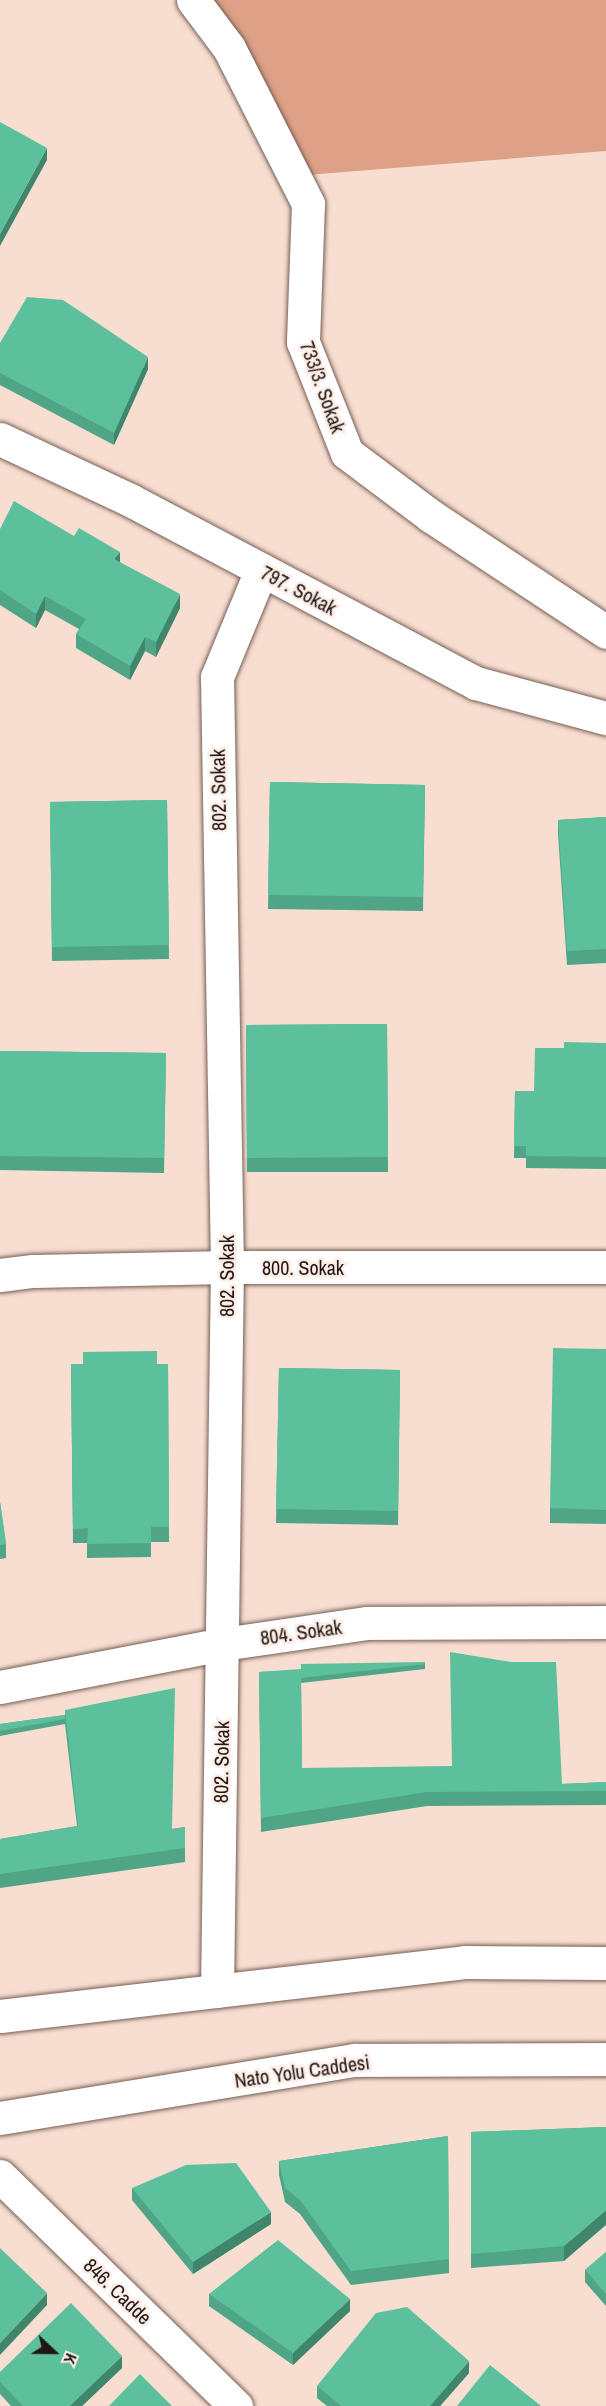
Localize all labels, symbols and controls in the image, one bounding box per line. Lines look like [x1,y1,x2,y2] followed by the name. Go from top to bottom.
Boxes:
[295,338,351,436] street label: 733/3. Sokak
[257,560,341,620] street label: 797. Sokak
[205,749,231,831] street label: 802. Sokak
[214,1235,238,1317] street label: 802. Sokak
[262,1255,344,1279] street label: 800. Sokak
[259,1614,343,1650] street label: 804. Sokak
[208,1721,234,1803] street label: 802. Sokak
[233,2050,371,2092] street label: Nato Yolu Caddesi
[79,2253,157,2329] street label: 846. Cadde
[24,2322,84,2382] north arrow
[59,2350,83,2367] text: K

